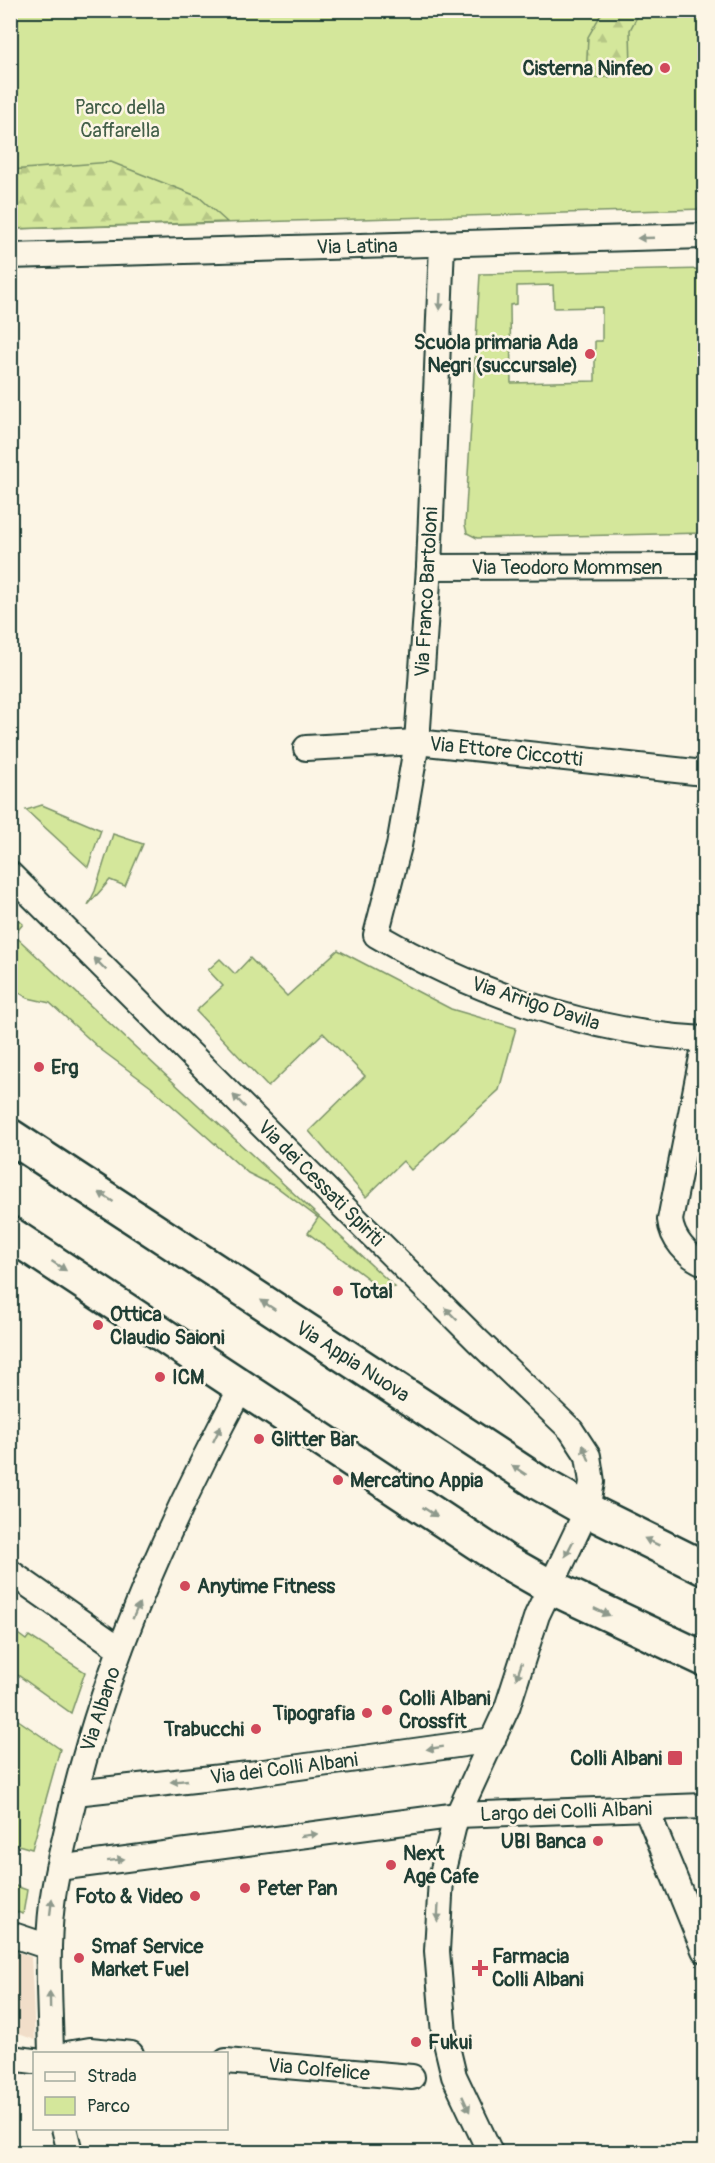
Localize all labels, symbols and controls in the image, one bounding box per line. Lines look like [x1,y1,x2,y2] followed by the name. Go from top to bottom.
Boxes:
[522,56,653,81] place label: Cisterna Ninfeo
[658,61,672,75] marker: Cisterna Ninfeo
[75,95,165,143] park label: Parco della Caffarella
[316,233,398,260] street label: Via Latina
[637,233,656,242] one-way arrow
[435,293,444,312] one-way arrow
[414,330,578,378] place label: Scuola primaria Ada Negri (succursale)
[583,347,597,361] marker: Scuola primaria Ada Negri (succursale)
[410,506,443,678] street label: Via Franco Bartoloni
[471,555,663,580] street label: Via Teodoro Mommsen
[428,731,584,772] street label: Via Ettore Ciccotti
[94,958,108,972] one-way arrow
[468,971,603,1036] street label: Via Arrigo Davila
[51,1055,79,1080] place label: Erg
[32,1060,46,1074] marker: Erg
[232,1094,246,1109] one-way arrow
[252,1115,389,1252] street label: Via dei Cessati Spiriti
[97,1192,114,1203] one-way arrow
[51,1260,67,1272] one-way arrow
[349,1279,393,1304] place label: Total
[331,1284,345,1298] marker: Total
[260,1300,276,1311] one-way arrow
[110,1302,225,1350] place label: Ottica Claudio Saioni
[444,1307,458,1321] one-way arrow
[291,1315,414,1408] street label: Via Appia Nuova
[91,1318,105,1332] marker: Ottica Claudio Saioni
[172,1365,204,1390] place label: ICM
[153,1370,167,1384] marker: ICM
[212,1426,222,1443] one-way arrow
[271,1427,358,1452] place label: Glitter Bar
[252,1432,266,1446] marker: Glitter Bar
[581,1445,590,1462] one-way arrow
[511,1465,527,1476] one-way arrow
[350,1468,483,1493] place label: Mercatino Appia
[331,1473,345,1487] marker: Mercatino Appia
[422,1506,438,1517] one-way arrow
[644,1538,661,1547] one-way arrow
[564,1540,574,1557] one-way arrow
[197,1574,335,1599] place label: Anytime Fitness
[178,1579,192,1593] marker: Anytime Fitness
[131,1602,141,1620] one-way arrow
[593,1607,610,1616] one-way arrow
[514,1662,523,1680] one-way arrow
[75,1663,126,1755] street label: Via Albano
[399,1686,491,1734] place label: Colli Albani Crossfit
[272,1701,355,1726] place label: Tipografia
[380,1703,394,1717] marker: Colli Albani Crossfit
[360,1706,374,1720] marker: Tipografia
[163,1717,244,1742] place label: Trabucchi
[249,1722,263,1736] marker: Trabucchi
[425,1744,444,1753] one-way arrow
[570,1746,662,1771] place label: Colli Albani
[209,1747,359,1790] street label: Via dei Colli Albani
[666,1749,684,1767] marker: Colli Albani
[170,1777,189,1786] one-way arrow
[480,1796,653,1827] street label: Largo dei Colli Albani
[501,1829,586,1854] place label: UBI Banca
[300,1830,319,1839] one-way arrow
[591,1834,605,1848] marker: UBI Banca
[403,1841,480,1889] place label: Next Age Cafe
[107,1855,126,1865] one-way arrow
[384,1858,398,1872] marker: Next Age Cafe
[257,1876,338,1901] place label: Peter Pan
[238,1881,252,1895] marker: Peter Pan
[75,1884,183,1909] place label: Foto & Video
[188,1889,202,1903] marker: Foto & Video
[47,1898,56,1917] one-way arrow
[433,1904,443,1923] one-way arrow
[91,1934,205,1982] place label: Smaf Service Market Fuel
[492,1944,584,1992] place label: Farmacia Colli Albani
[72,1951,86,1965] marker: Smaf Service Market Fuel
[473,1961,487,1975] marker: Farmacia Colli Albani
[45,1991,55,2010] one-way arrow
[428,2030,473,2055] place label: Fukui
[409,2035,423,2049] marker: Fukui
[33,2052,228,2130] legend
[267,2053,371,2086] street label: Via Colfelice
[87,2065,137,2088] text: Strada
[87,2095,130,2118] text: Parco
[462,2095,471,2113] one-way arrow

